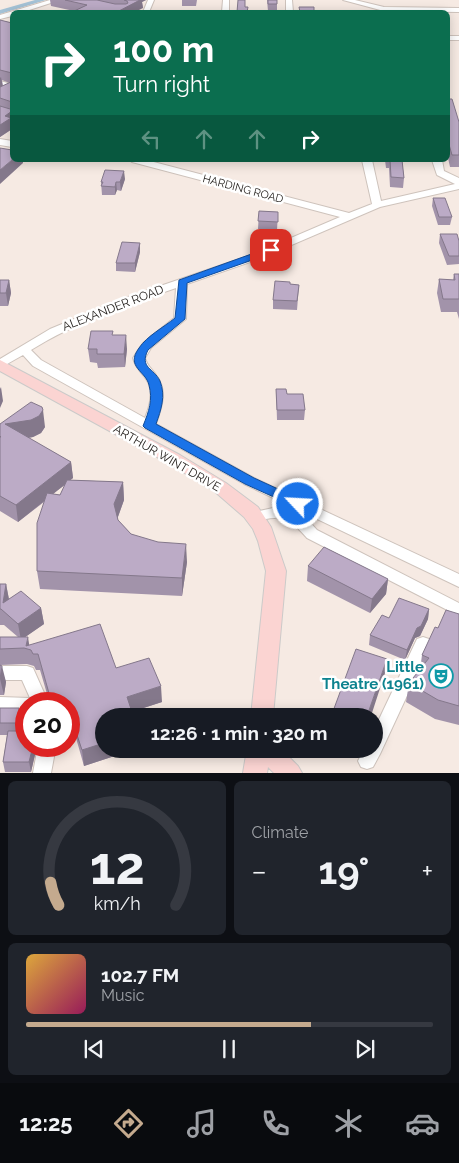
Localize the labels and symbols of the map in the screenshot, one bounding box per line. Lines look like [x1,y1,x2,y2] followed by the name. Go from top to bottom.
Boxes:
[201,172,285,206] street label: HARDING ROAD
[250,229,292,271] pin
[60,282,166,334] street label: ALEXANDER ROAD
[111,422,223,494] street label: ARTHUR WINT DRIVE
[271,477,323,529] position arrow
[322,658,424,693] place label: Little Theatre (1961)
[428,663,454,689] theatre icon: Little Theatre (1961)
[15,692,80,757] speed limit sign: 20

